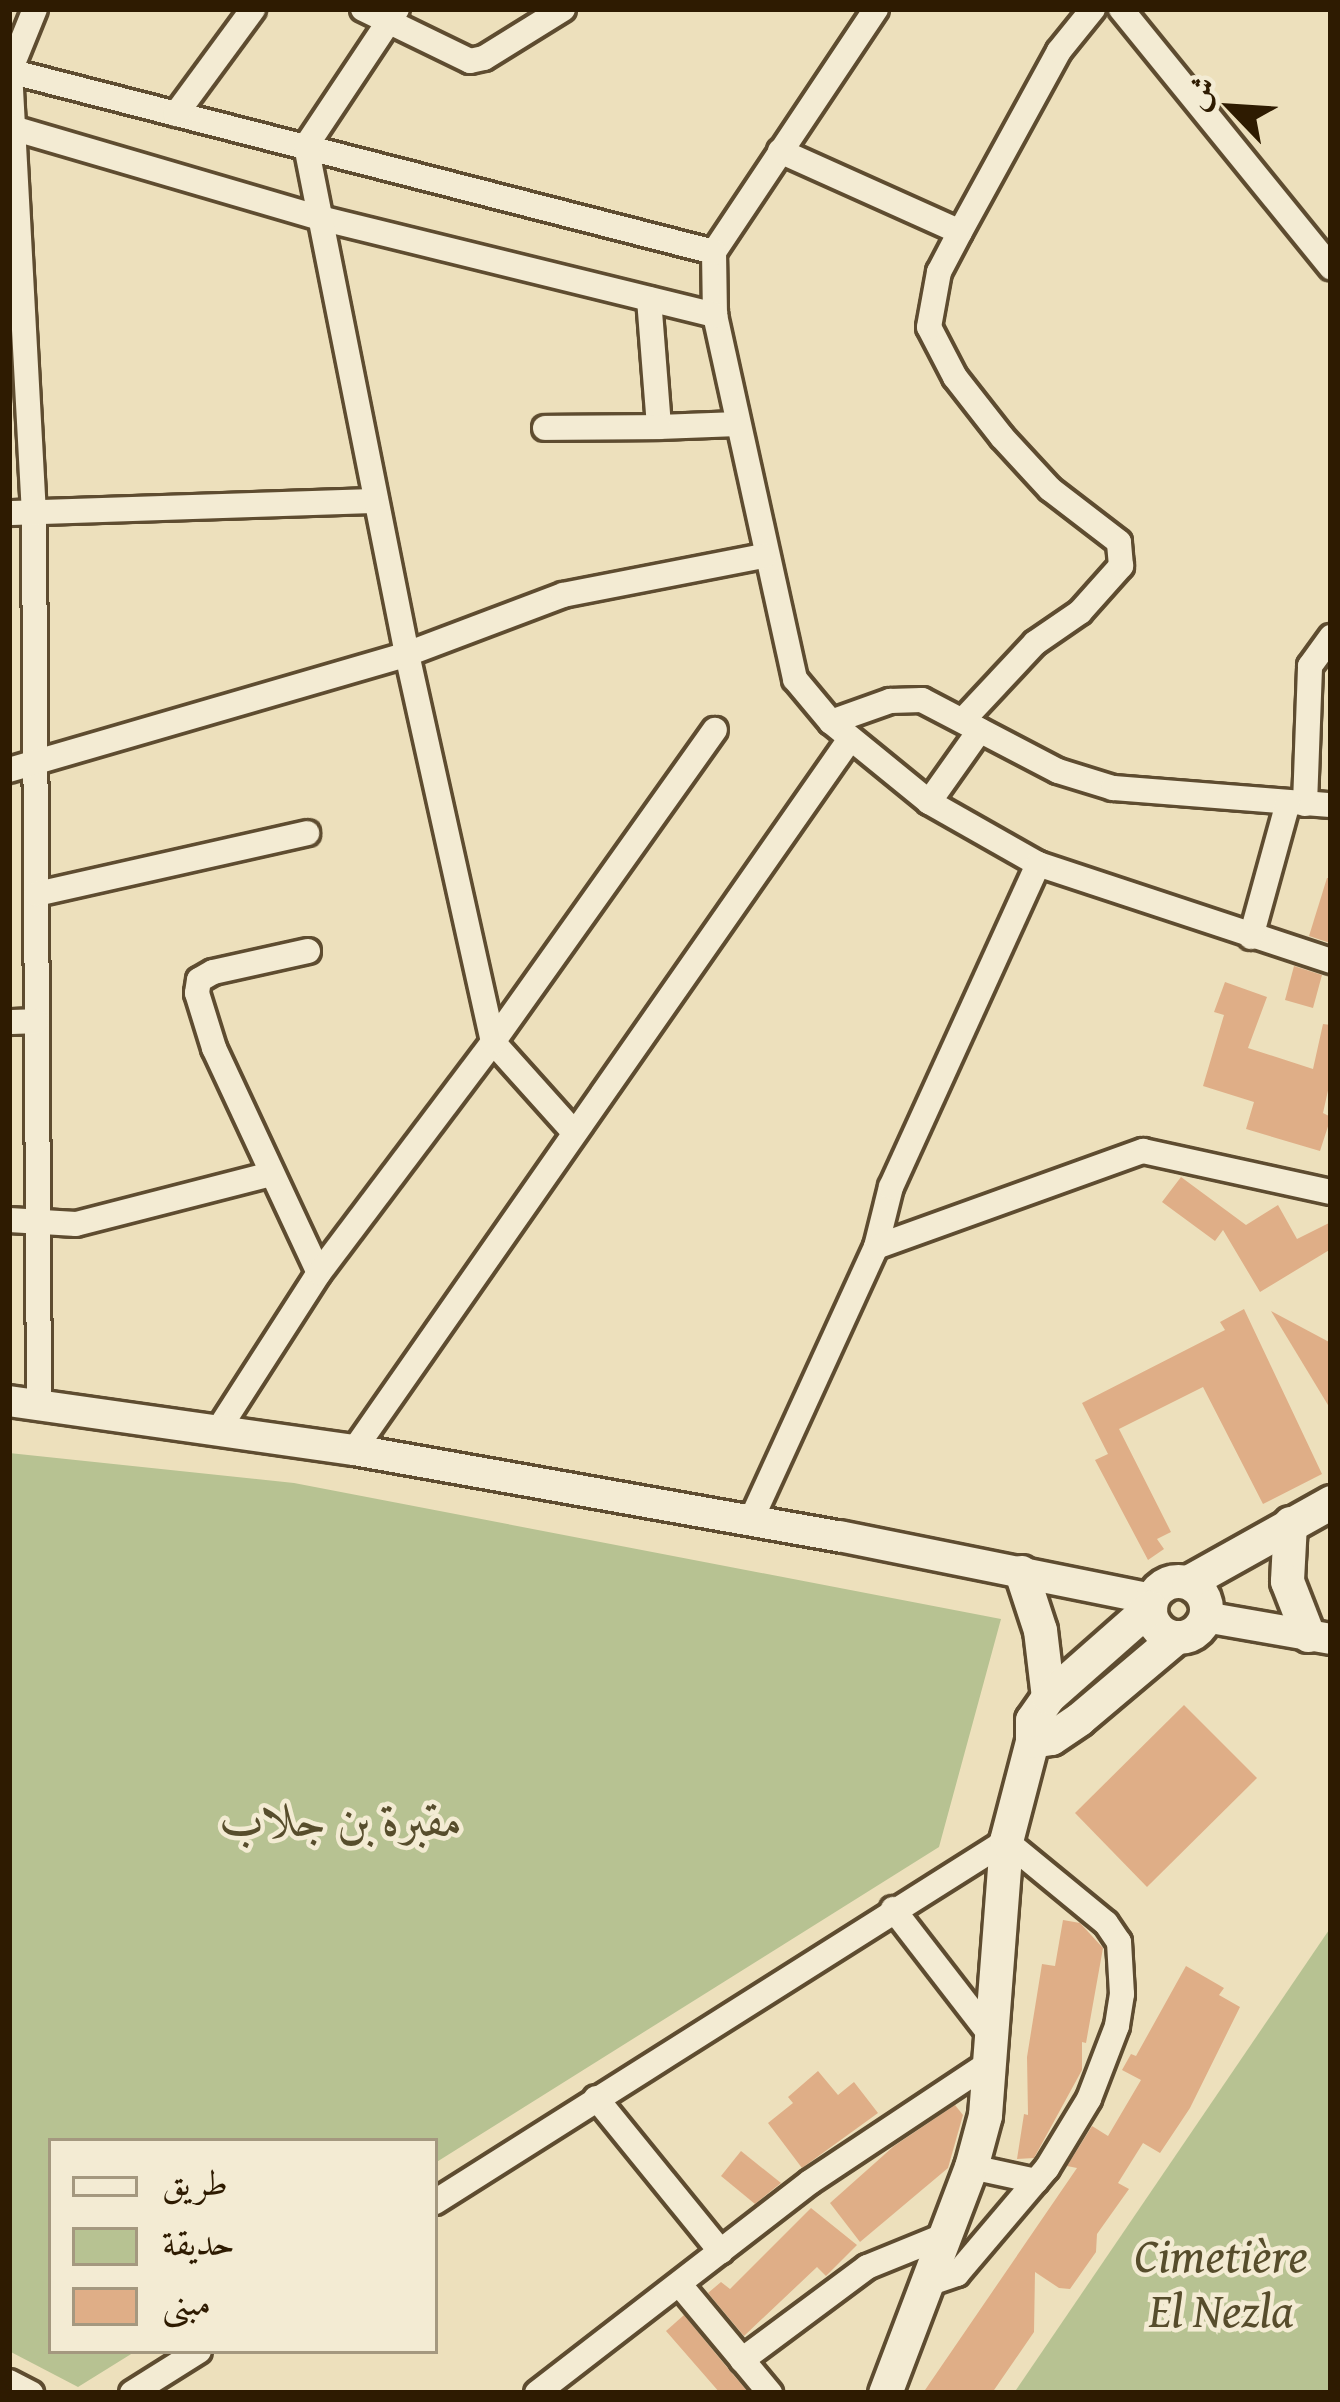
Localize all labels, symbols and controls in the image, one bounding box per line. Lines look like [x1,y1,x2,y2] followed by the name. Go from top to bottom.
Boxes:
[1172,48,1292,168] north arrow
[1171,68,1228,118] text: ش
[221,1790,463,1848] park label: مقبرة بن جلاب
[48,2138,438,2354] legend
[162,2155,228,2208] text: طريق
[162,2215,235,2268] text: حديقة
[1134,2225,1308,2338] park label: Cimetière El Nezla
[162,2275,211,2328] text: مبنى

